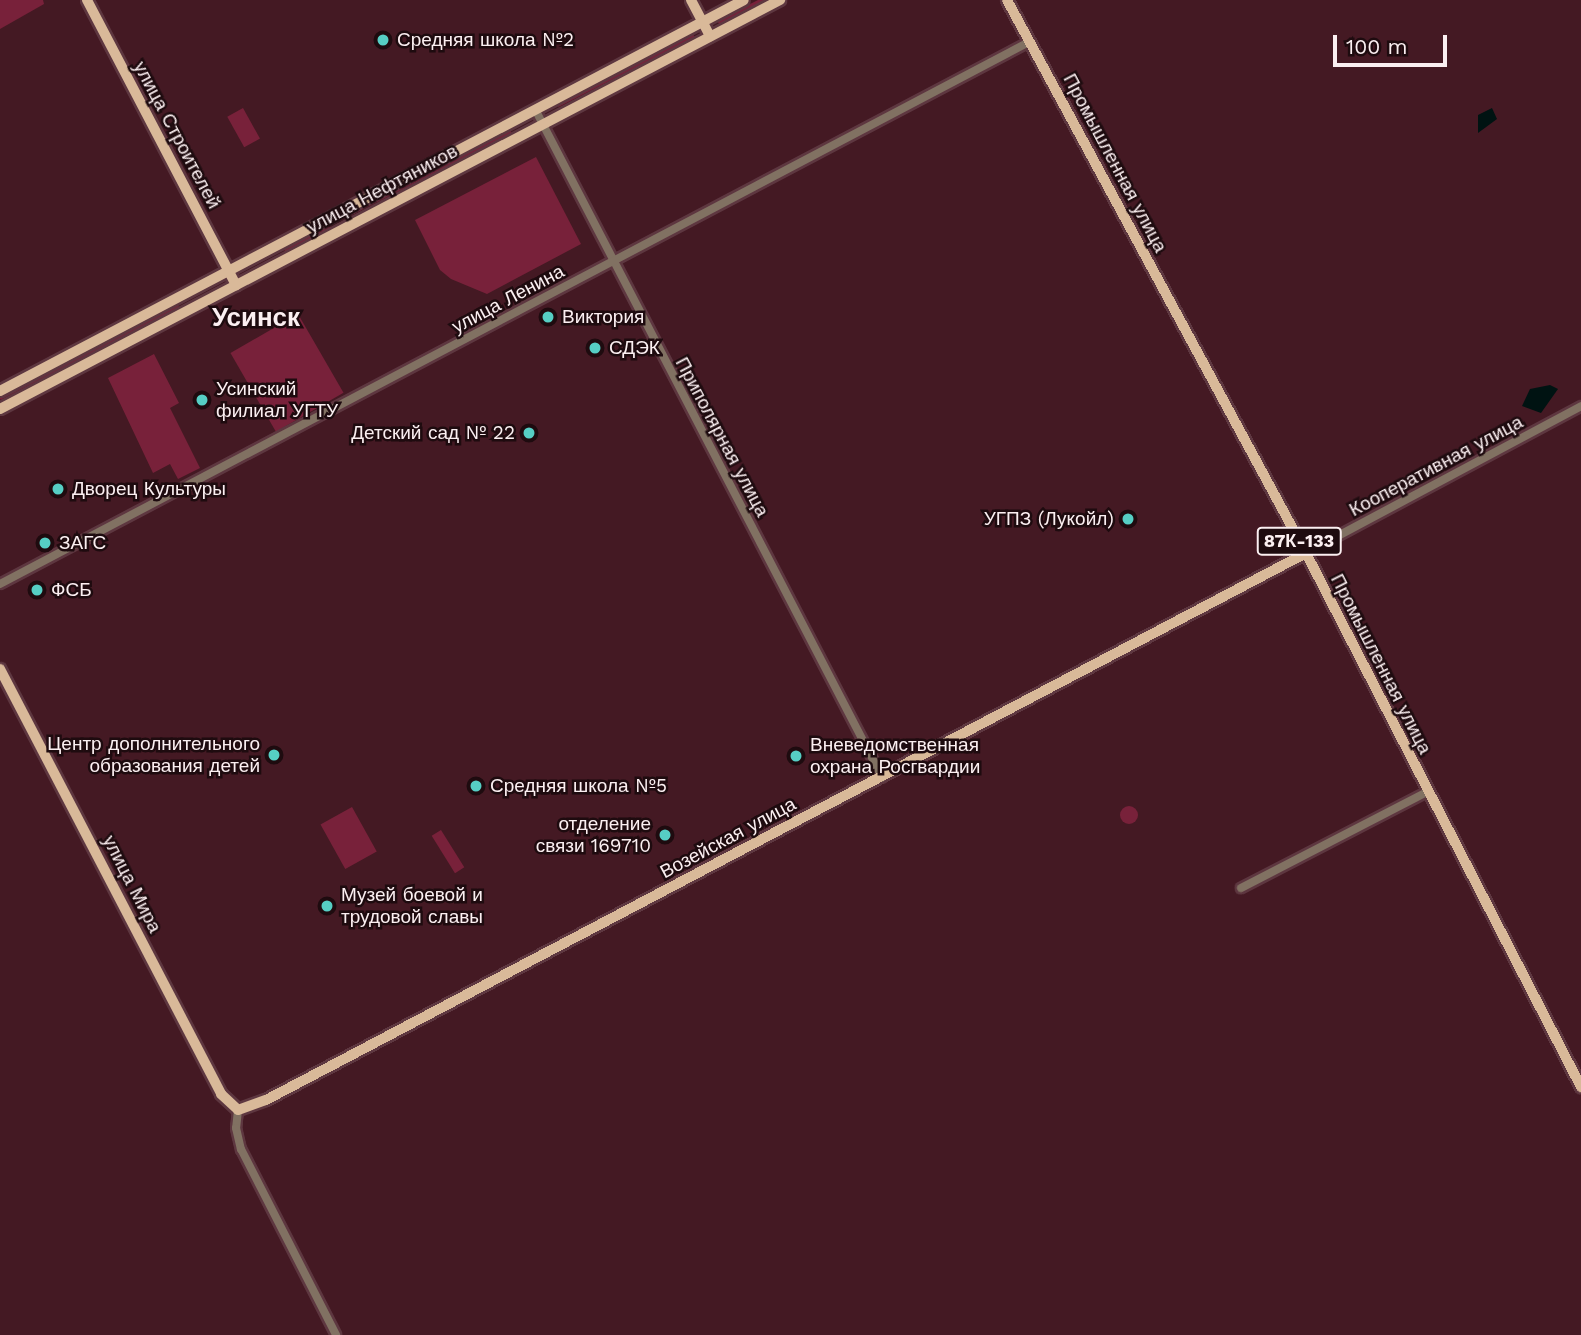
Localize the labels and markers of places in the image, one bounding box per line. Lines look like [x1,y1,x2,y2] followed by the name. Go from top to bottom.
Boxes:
[397,29,574,51] place label: Средняя школа №2
[375,32,391,48] marker: Средняя школа №2
[562,306,644,328] place label: Виктория
[540,309,556,325] marker: Виктория
[609,337,660,359] place label: СДЭК
[587,340,603,356] marker: СДЭК
[216,378,338,422] place label: Усинский филиал УГТУ
[194,392,210,408] marker: Усинский филиал УГТУ
[351,422,515,444] place label: Детский сад № 22
[521,425,537,441] marker: Детский сад № 22
[72,478,226,500] place label: Дворец Культуры
[50,481,66,497] marker: Дворец Культуры
[984,508,1114,530] place label: УГПЗ (Лукойл)
[1120,511,1136,527] marker: УГПЗ (Лукойл)
[59,532,106,554] place label: ЗАГС
[37,535,53,551] marker: ЗАГС
[51,579,92,601] place label: ФСБ
[29,582,45,598] marker: ФСБ
[47,733,260,777] place label: Центр дополнительного образования детей
[810,734,980,778] place label: Вневедомственная охрана Росгвардии
[266,747,282,763] marker: Центр дополнительного образования детей
[788,748,804,764] marker: Вневедомственная охрана Росгвардии
[490,775,667,797] place label: Средняя школа №5
[468,778,484,794] marker: Средняя школа №5
[535,813,651,857] place label: отделение связи 169710
[657,827,673,843] marker: отделение связи 169710
[341,884,483,928] place label: Музей боевой и трудовой славы
[319,898,335,914] marker: Музей боевой и трудовой славы

